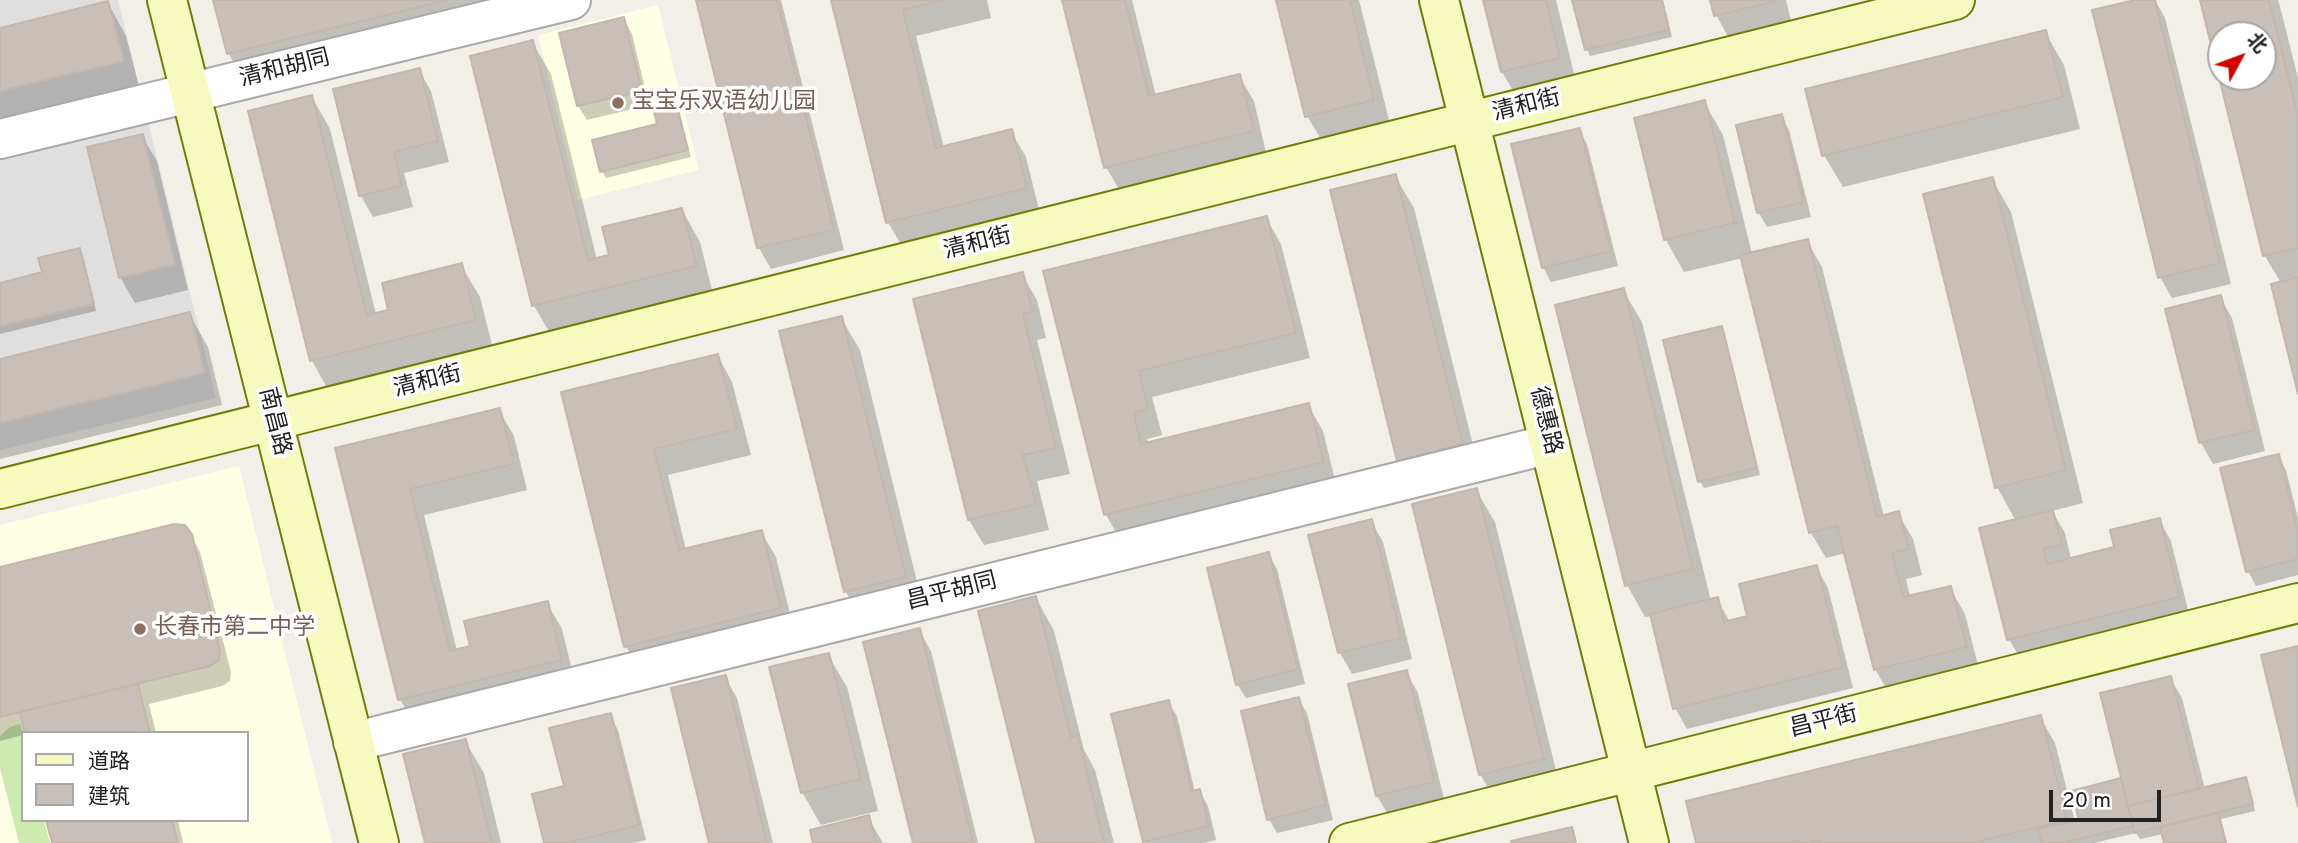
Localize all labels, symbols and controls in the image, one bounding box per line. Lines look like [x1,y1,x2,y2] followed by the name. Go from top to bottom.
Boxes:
[2207,21,2277,91] north arrow
[2241,28,2272,59] text: 北
[237,45,333,95] street label: 清和胡同
[1490,85,1564,129] street label: 清和街
[632,89,816,117] place label: 宝宝乐双语幼儿园
[610,95,626,111] marker: 宝宝乐双语幼儿园
[941,223,1015,267] street label: 清和街
[391,361,465,405] street label: 清和街
[1522,384,1566,458] street label: 德惠路
[251,385,295,459] street label: 南昌路
[904,568,1000,618] street label: 昌平胡同
[154,615,315,643] place label: 长春市第二中学
[132,621,148,637] marker: 长春市第二中学
[1787,701,1861,745] street label: 昌平街
[21,731,248,822] legend
[88,749,130,776] text: 道路
[2053,776,2165,820] scale bar
[88,784,130,811] text: 建筑
[2062,788,2111,815] text: 20 m

